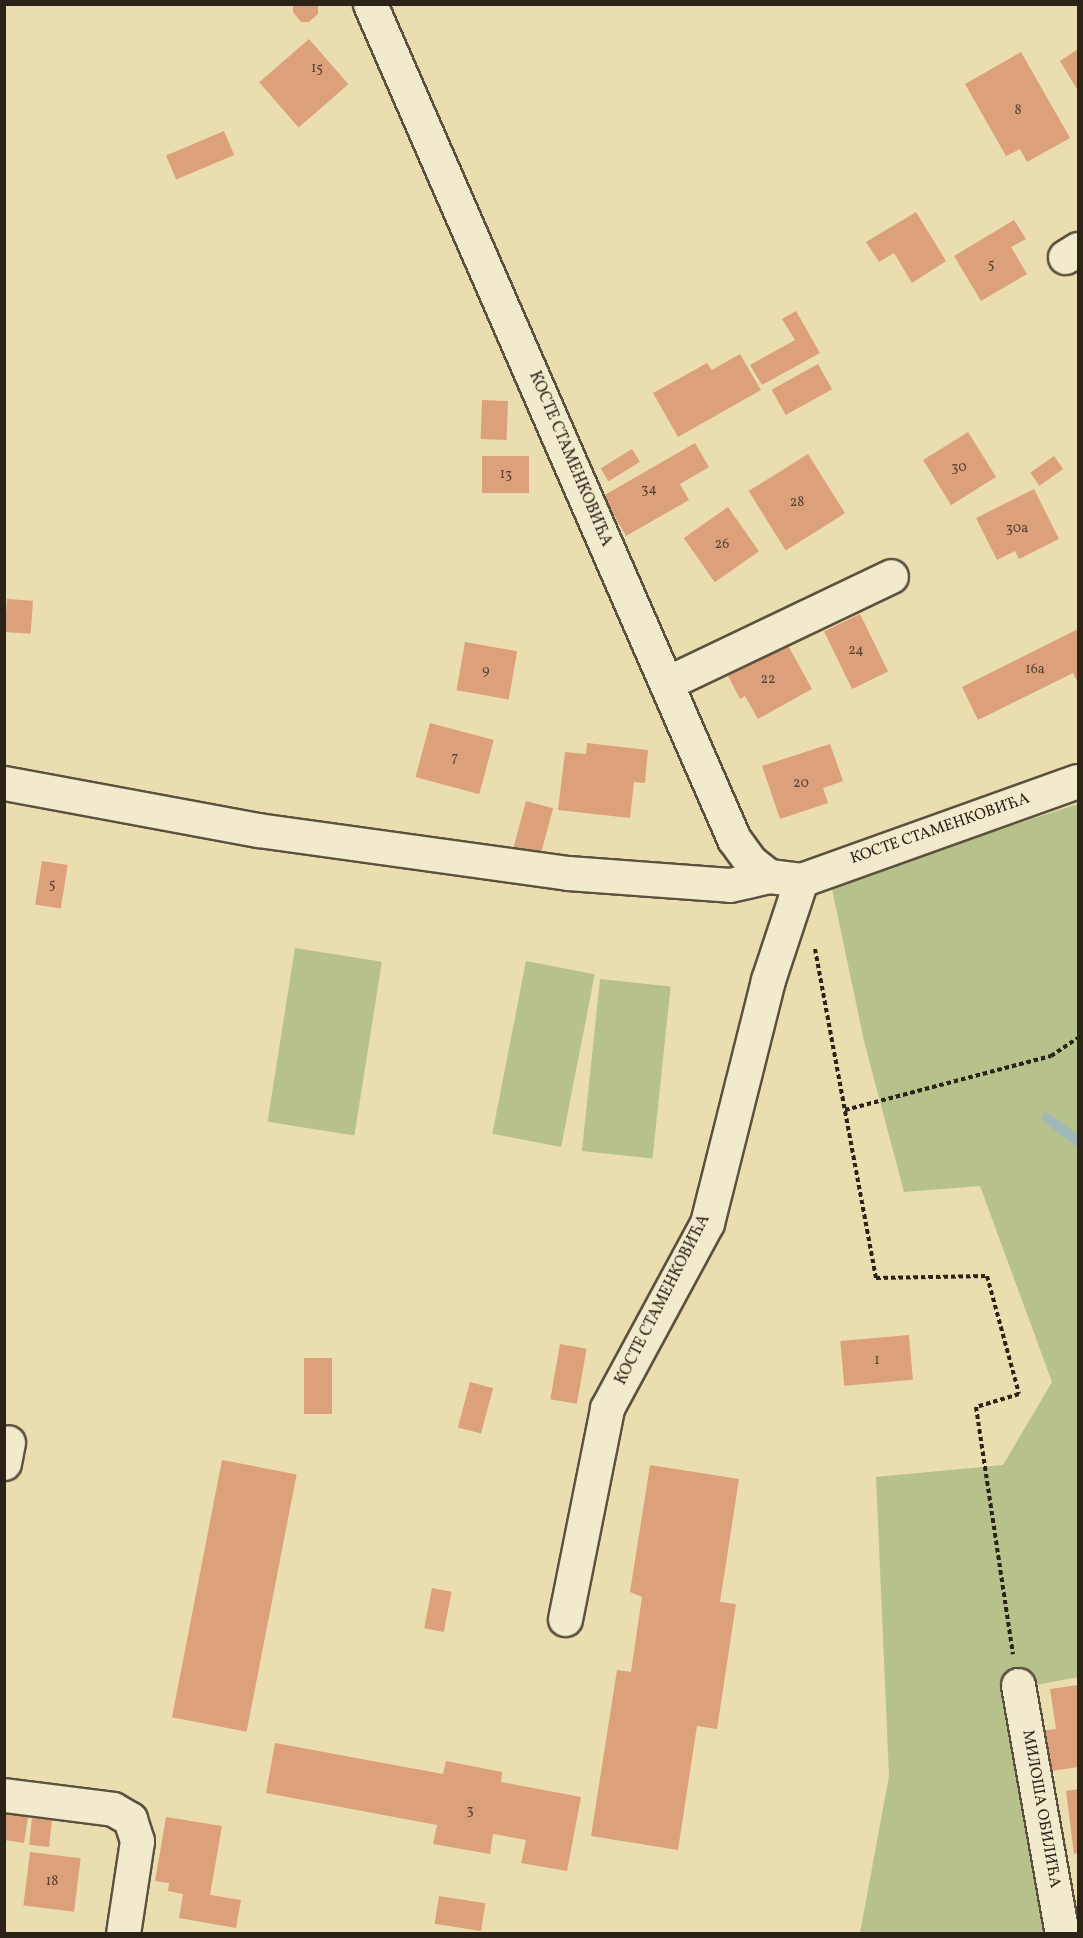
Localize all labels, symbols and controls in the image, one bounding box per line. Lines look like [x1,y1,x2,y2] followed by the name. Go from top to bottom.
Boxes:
[311,61,323,77] house number: 15
[1014,103,1022,119] house number: 8
[988,257,994,273] house number: 5
[524,369,616,549] street label: КОСТЕ СТАМЕНКОВИЋА
[951,460,967,476] house number: 30
[500,467,512,483] house number: 13
[641,482,657,498] house number: 34
[790,495,804,511] house number: 28
[1006,521,1028,537] house number: 30a
[715,537,729,553] house number: 26
[848,643,864,659] house number: 24
[1025,662,1045,678] house number: 16a
[482,663,490,679] house number: 9
[760,672,776,688] house number: 22
[452,750,458,766] house number: 7
[793,776,809,792] house number: 20
[848,789,1032,869] street label: КОСТЕ СТАМЕНКОВИЋА
[49,877,55,893] house number: 5
[612,1212,714,1388] street label: КОСТЕ СТАМЕНКОВИЋА
[874,1353,880,1369] house number: 1
[1018,1728,1064,1890] street label: МИЛОША ОБИЛИЋА
[466,1803,474,1819] house number: 3
[46,1874,58,1890] house number: 18

